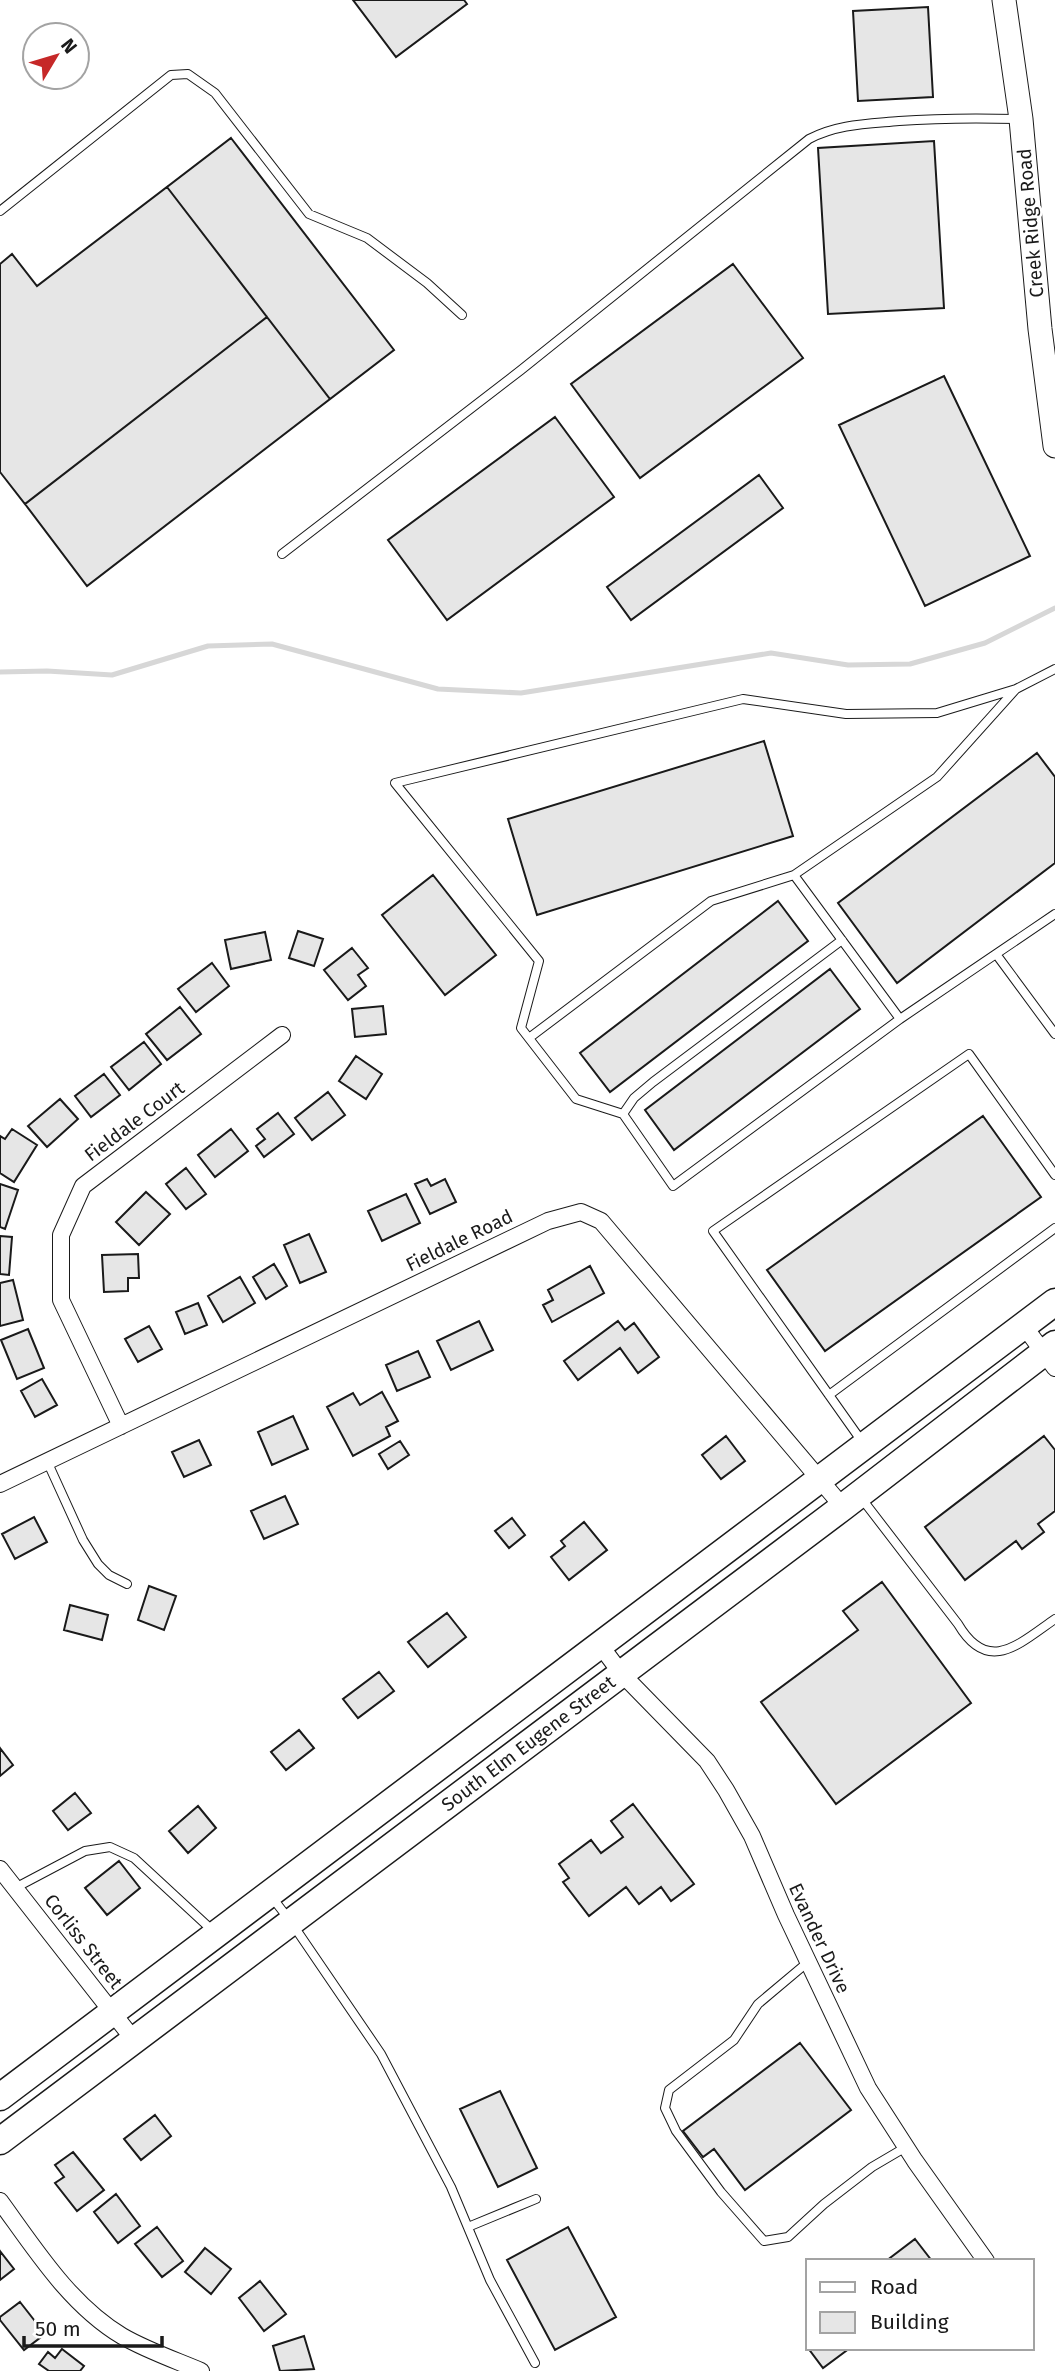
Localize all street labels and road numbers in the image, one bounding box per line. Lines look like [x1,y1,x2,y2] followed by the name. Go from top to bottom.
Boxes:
[1013,147,1048,298] street label: Creek Ridge Road
[80,1076,189,1166] street label: Fieldale Court
[402,1205,516,1276] street label: Fieldale Road
[437,1671,620,1816] street label: South Elm Eugene Street
[784,1879,855,1997] street label: Evander Drive
[40,1889,128,1993] street label: Corliss Street

